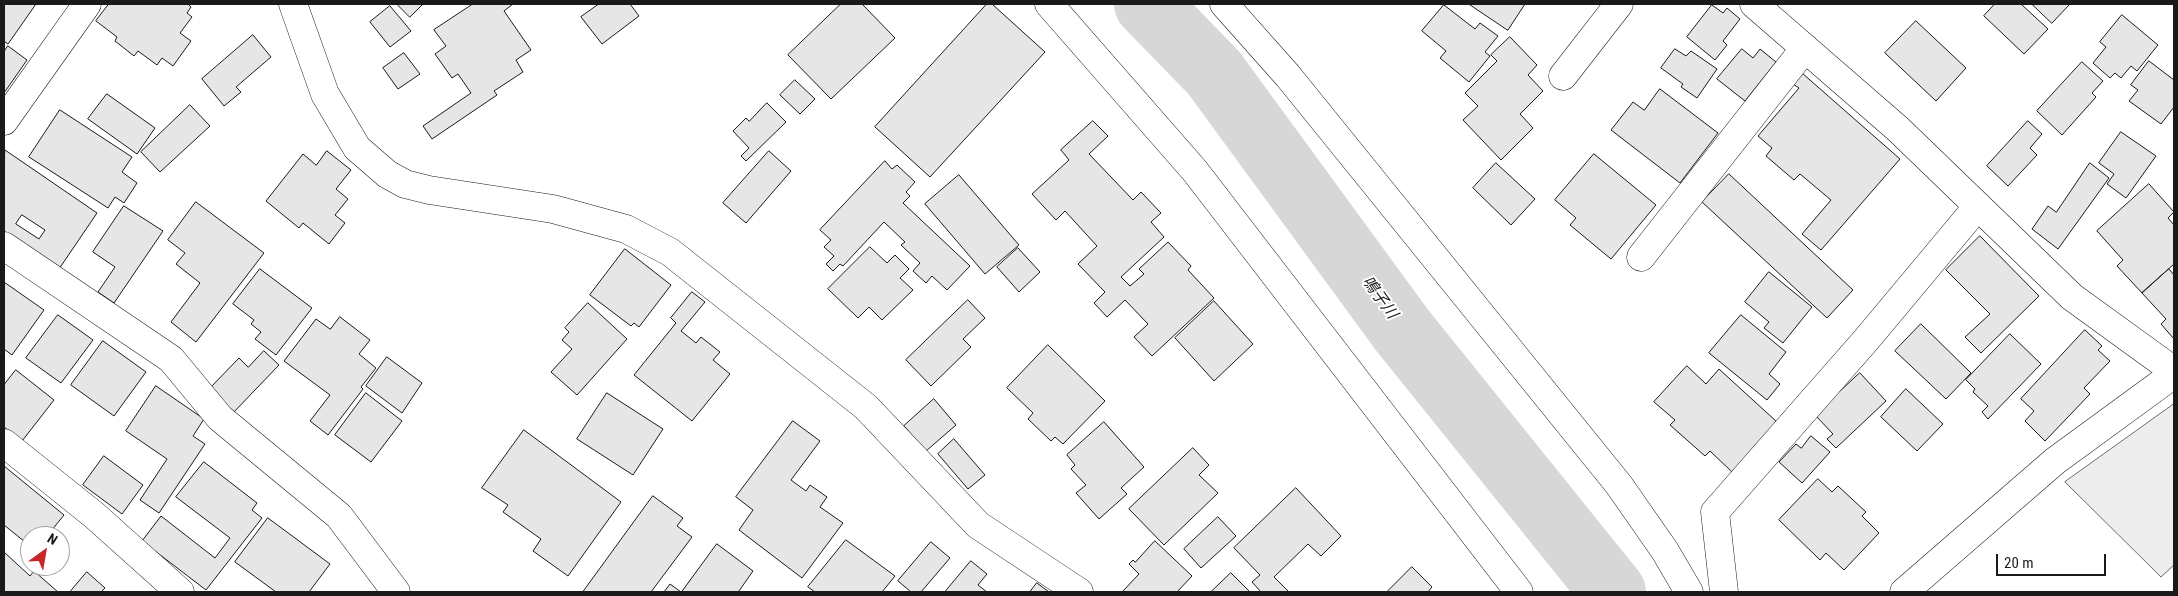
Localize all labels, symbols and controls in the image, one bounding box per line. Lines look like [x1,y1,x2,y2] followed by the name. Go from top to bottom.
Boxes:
[1357,273,1401,323] water label: 鳴子川
[20,526,70,576] north arrow
[45,530,60,548] text: N
[1998,544,2108,576] scale bar
[2004,554,2034,572] text: 20 m

